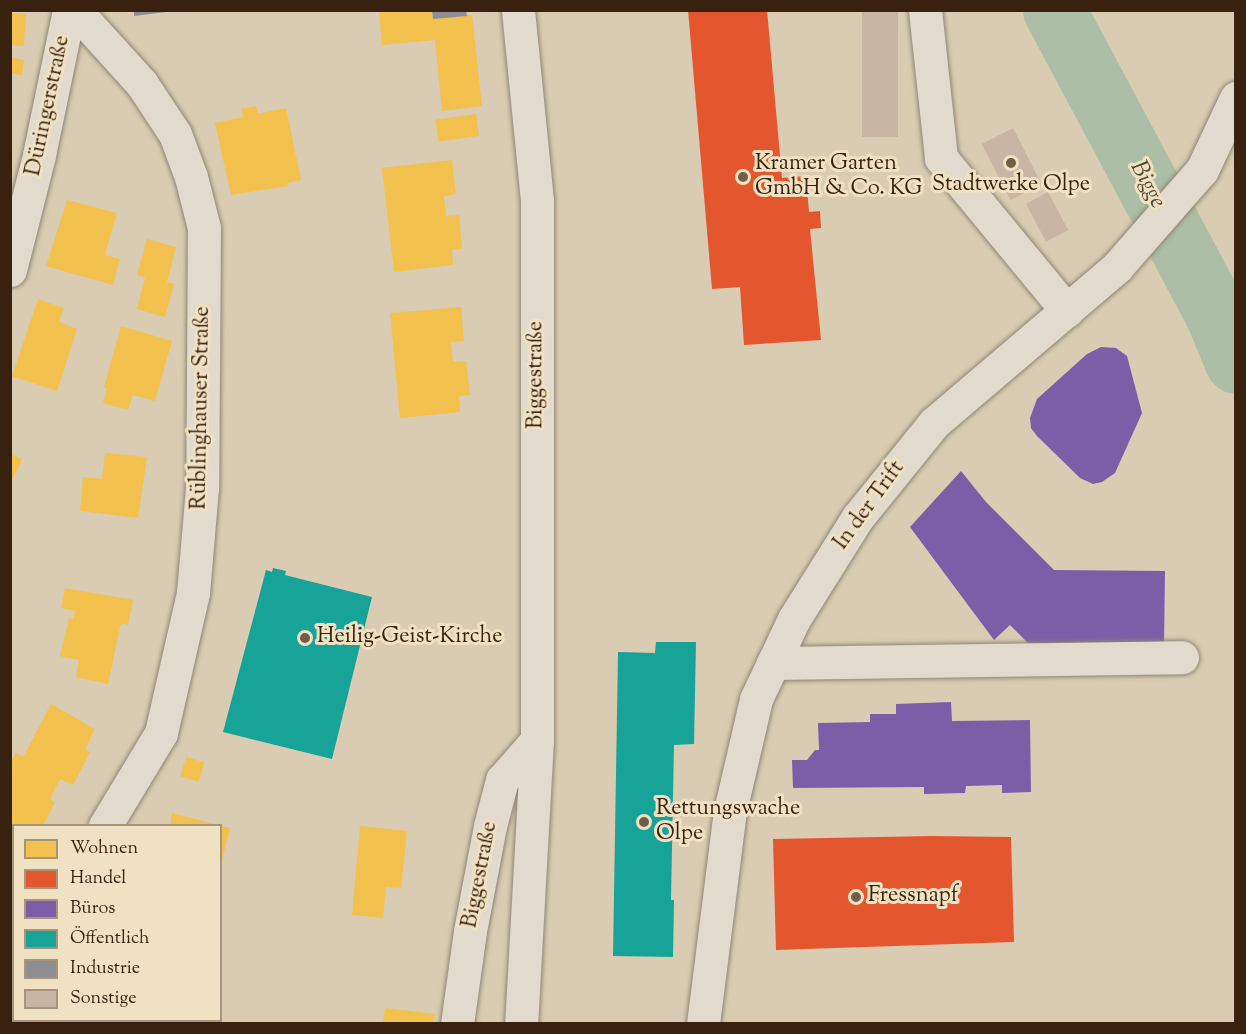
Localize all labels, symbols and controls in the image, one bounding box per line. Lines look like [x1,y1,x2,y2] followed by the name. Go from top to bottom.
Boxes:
[21,33,77,179] street label: Düringerstraße
[755,151,922,202] place label: Kramer Garten GmbH & Co. KG
[1004,156,1018,170] marker: Stadtwerke Olpe
[1123,156,1171,214] water label: Bigge
[736,170,750,184] marker: Kramer Garten GmbH & Co. KG
[932,173,1090,199] place label: Stadtwerke Olpe
[187,306,217,510] street label: Rüblinghauser Straße
[524,321,550,429] street label: Biggestraße
[829,456,911,556] street label: In der Trift
[317,625,503,651] place label: Heilig-Geist-Kirche
[298,631,312,645] marker: Heilig-Geist-Kirche
[656,796,800,848] place label: Rettungswache Olpe
[637,815,651,829] marker: Rettungswache Olpe
[458,820,504,930] street label: Biggestraße
[12,824,222,1022] legend
[70,836,138,862] text: Wohnen
[70,866,126,892] text: Handel
[868,884,958,910] place label: Fressnapf
[849,890,863,904] marker: Fressnapf
[70,896,115,922] text: Büros
[70,926,150,952] text: Öffentlich
[70,956,140,982] text: Industrie
[70,986,137,1012] text: Sonstige

